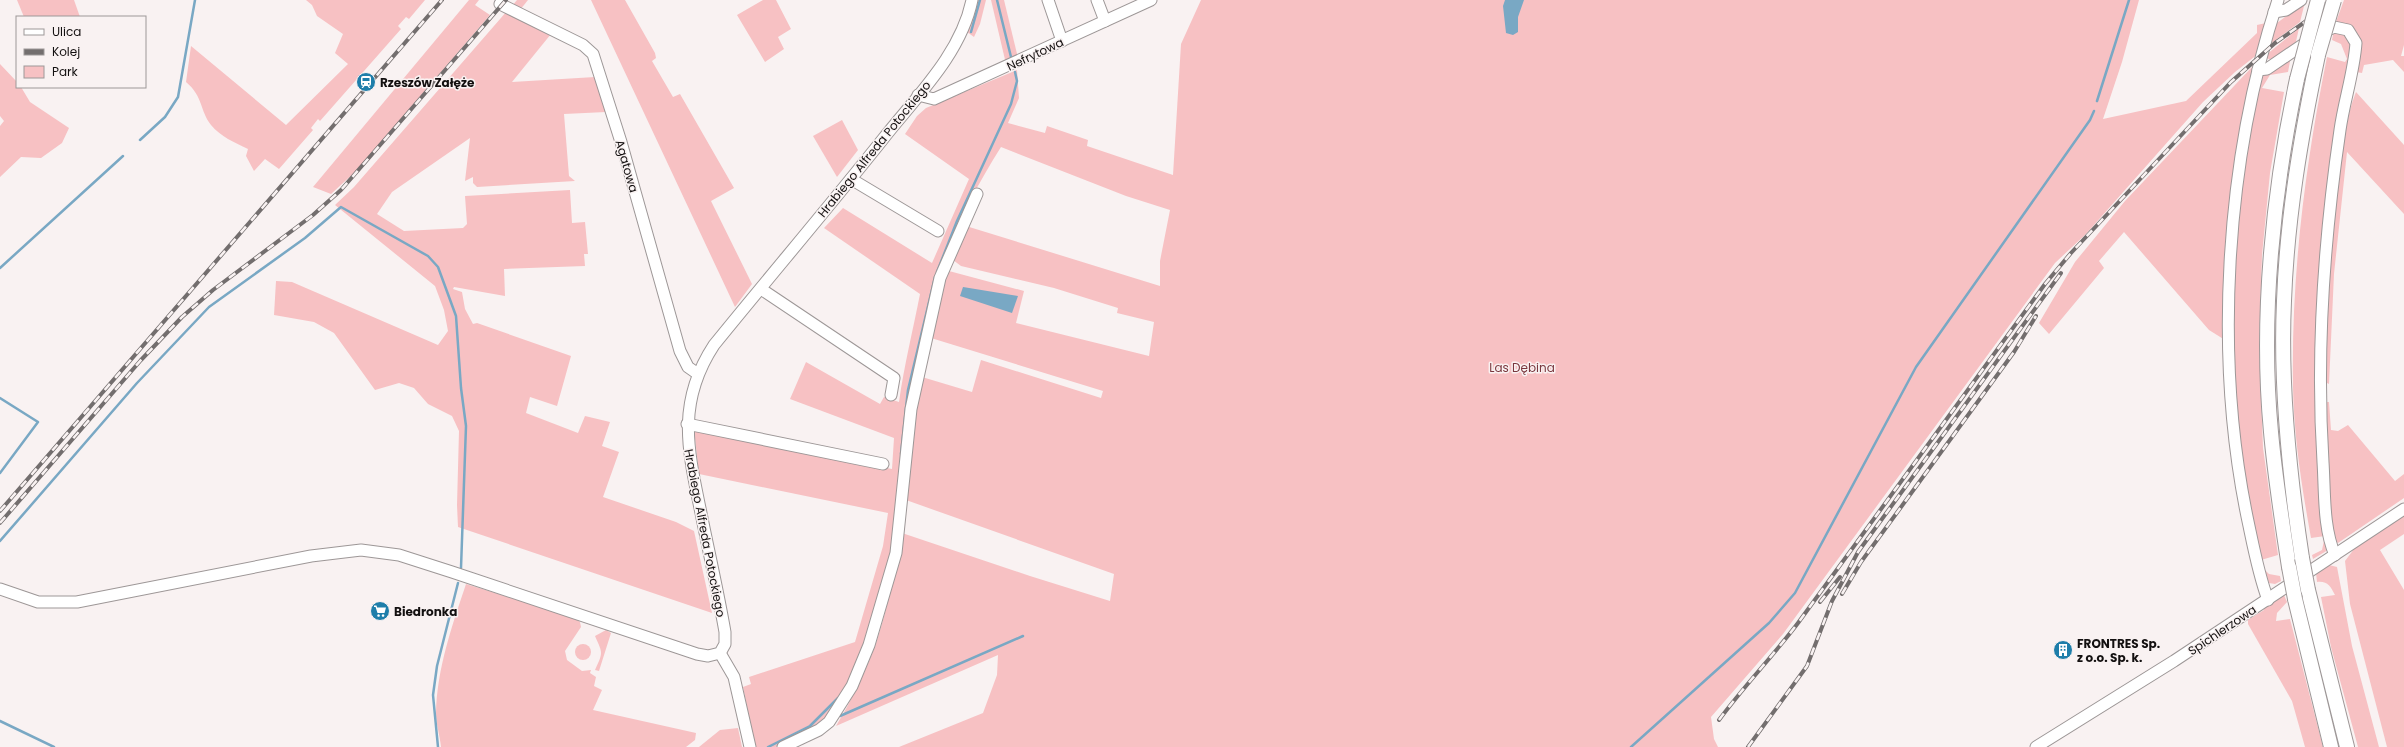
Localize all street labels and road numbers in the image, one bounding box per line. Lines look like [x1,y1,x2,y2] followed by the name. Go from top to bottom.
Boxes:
[1004,33,1066,75] street label: Nefrytowa
[814,77,935,221] street label: Hrabiego Alfreda Potockiego
[611,138,643,194] street label: Agatowa
[680,447,730,619] street label: Hrabiego Alfreda Potockiego
[2184,601,2260,659] street label: Spichlerzowa

